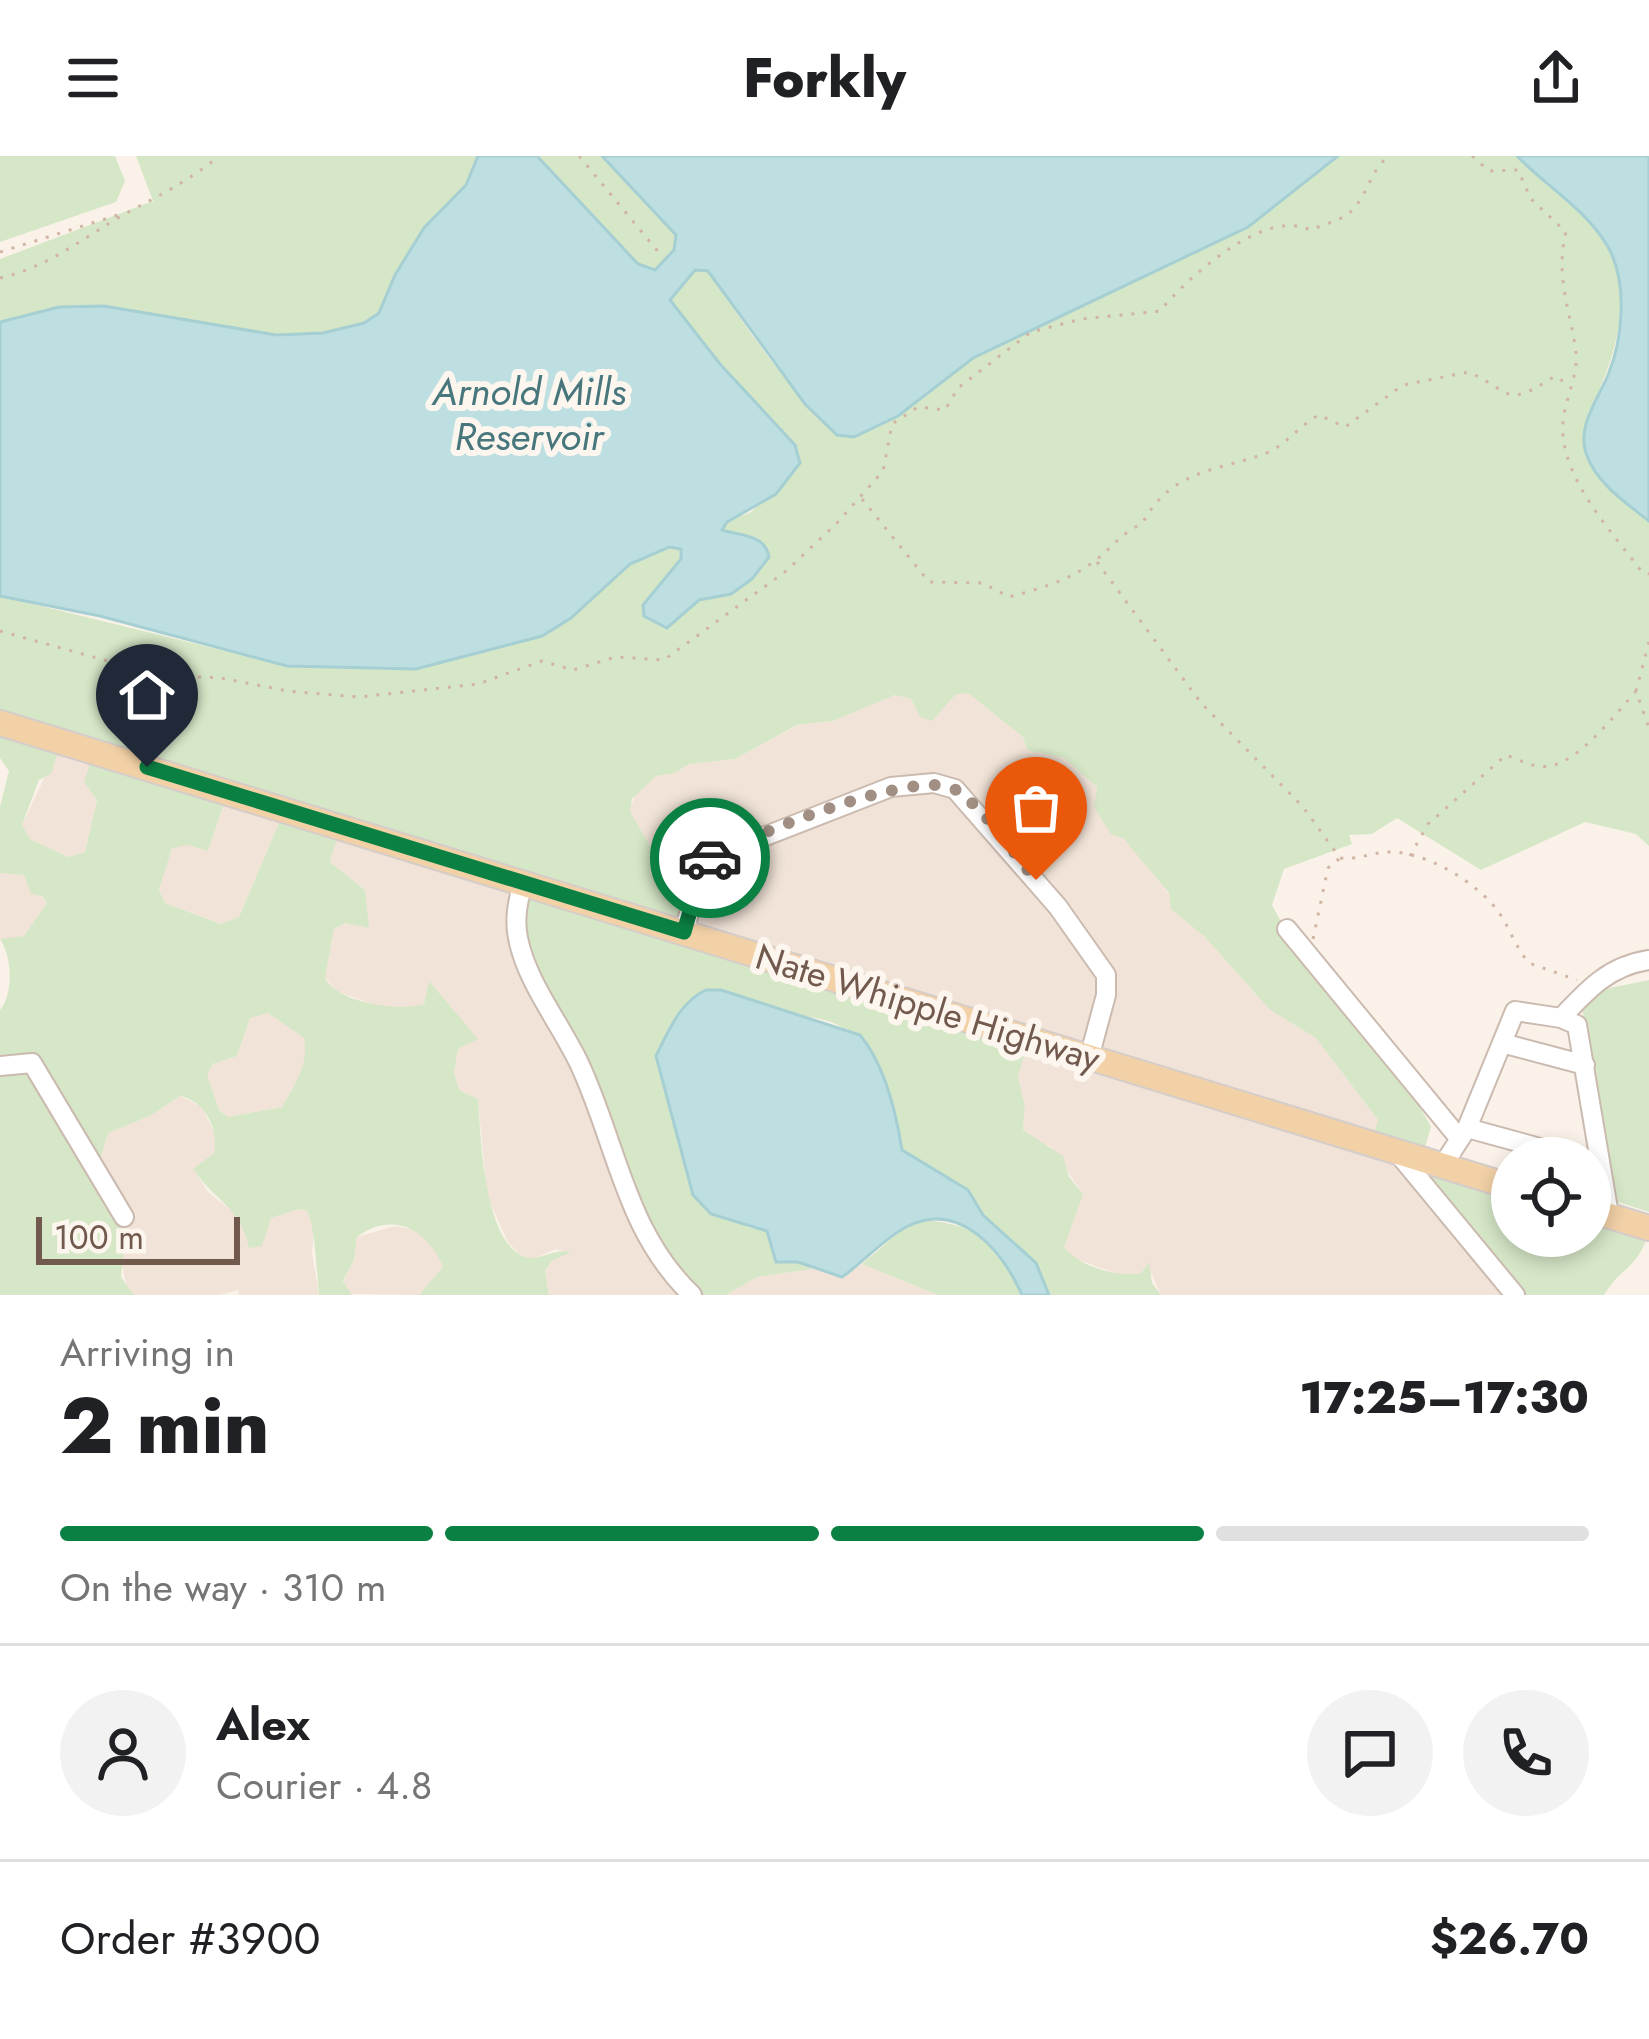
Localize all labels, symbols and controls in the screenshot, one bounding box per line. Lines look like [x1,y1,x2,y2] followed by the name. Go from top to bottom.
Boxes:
[743,39,906,117] text: Forkly
[60,45,126,111] icon: menu
[1523,45,1589,111] icon: share
[431,363,627,465] water label: Arnold Mills Reservoir
[96,644,198,767] pin
[114,662,180,728] icon: home
[985,757,1087,880] pin
[1003,775,1069,841] icon: bag
[650,798,770,918] courier
[677,825,743,891] icon: car
[749,930,1107,1084] street label: Nate Whipple Highway
[1491,1137,1611,1257] map controls
[1491,1137,1611,1257] button: locate
[36,1211,240,1264] scale bar
[54,1214,144,1261] text: 100 m
[60,1324,235,1381] text: Arriving in
[1299,1365,1589,1430] text: 17:25–17:30
[60,1370,269,1482] text: 2 min
[60,1559,386,1616] text: On the way · 310 m
[60,1690,186,1816] button: person
[1307,1690,1433,1816] button: chat
[1463,1690,1589,1816] button: phone
[216,1692,310,1757] text: Alex
[216,1757,432,1814] text: Courier · 4.8
[60,1906,320,1971] text: Order #3900
[1430,1906,1589,1971] text: $26.70

